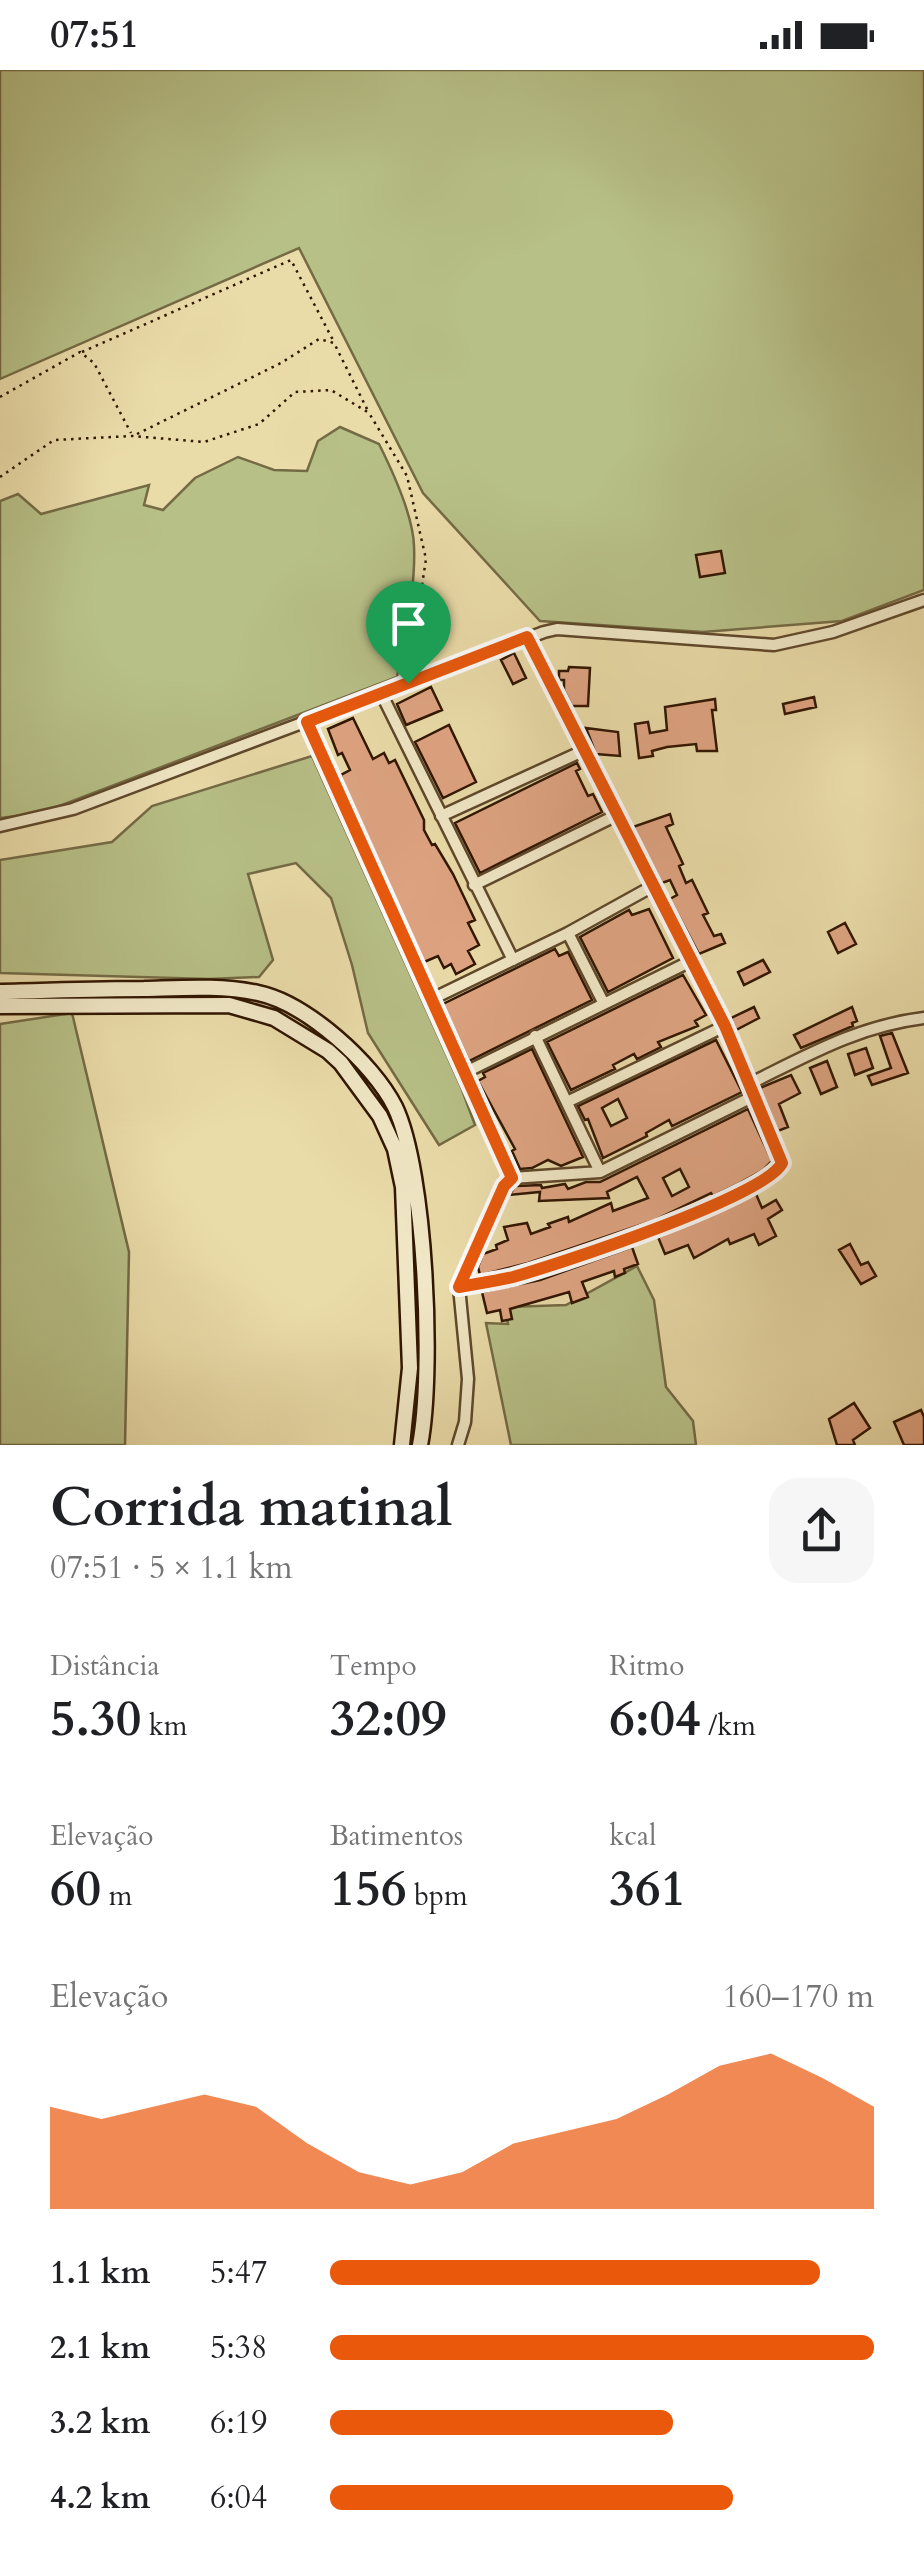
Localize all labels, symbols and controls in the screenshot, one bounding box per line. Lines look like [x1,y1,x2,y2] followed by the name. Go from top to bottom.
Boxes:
[50,9,139,61] text: 07:51
[366,581,451,684] pin
[381,596,436,651] icon: arrive
[50,1471,453,1545] text: Corrida matinal
[769,1478,874,1583] button: share
[50,1546,293,1590] text: 07:51 · 5 × 1.1 km
[50,1647,160,1685] text: Distância
[330,1647,417,1685] text: Tempo
[609,1647,684,1685] text: Ritmo
[50,1685,141,1753] text: 5.30
[330,1685,447,1753] text: 32:09
[609,1685,701,1753] text: 6:04
[141,1707,188,1745] text: km
[701,1707,756,1745] text: /km
[50,1817,153,1855] text: Elevação
[330,1817,463,1855] text: Batimentos
[609,1817,656,1855] text: kcal
[50,1855,101,1923] text: 60
[330,1855,407,1923] text: 156
[609,1855,686,1923] text: 361
[101,1877,132,1915] text: m
[407,1877,468,1915] text: bpm
[50,1975,168,2019] text: Elevação
[722,1975,874,2019] text: 160–170 m
[50,2251,150,2295] text: 1.1 km
[210,2251,267,2295] text: 5:47
[50,2326,150,2370] text: 2.1 km
[210,2326,267,2370] text: 5:38
[50,2401,150,2445] text: 3.2 km
[210,2401,267,2445] text: 6:19
[50,2476,150,2520] text: 4.2 km
[210,2476,267,2520] text: 6:04

